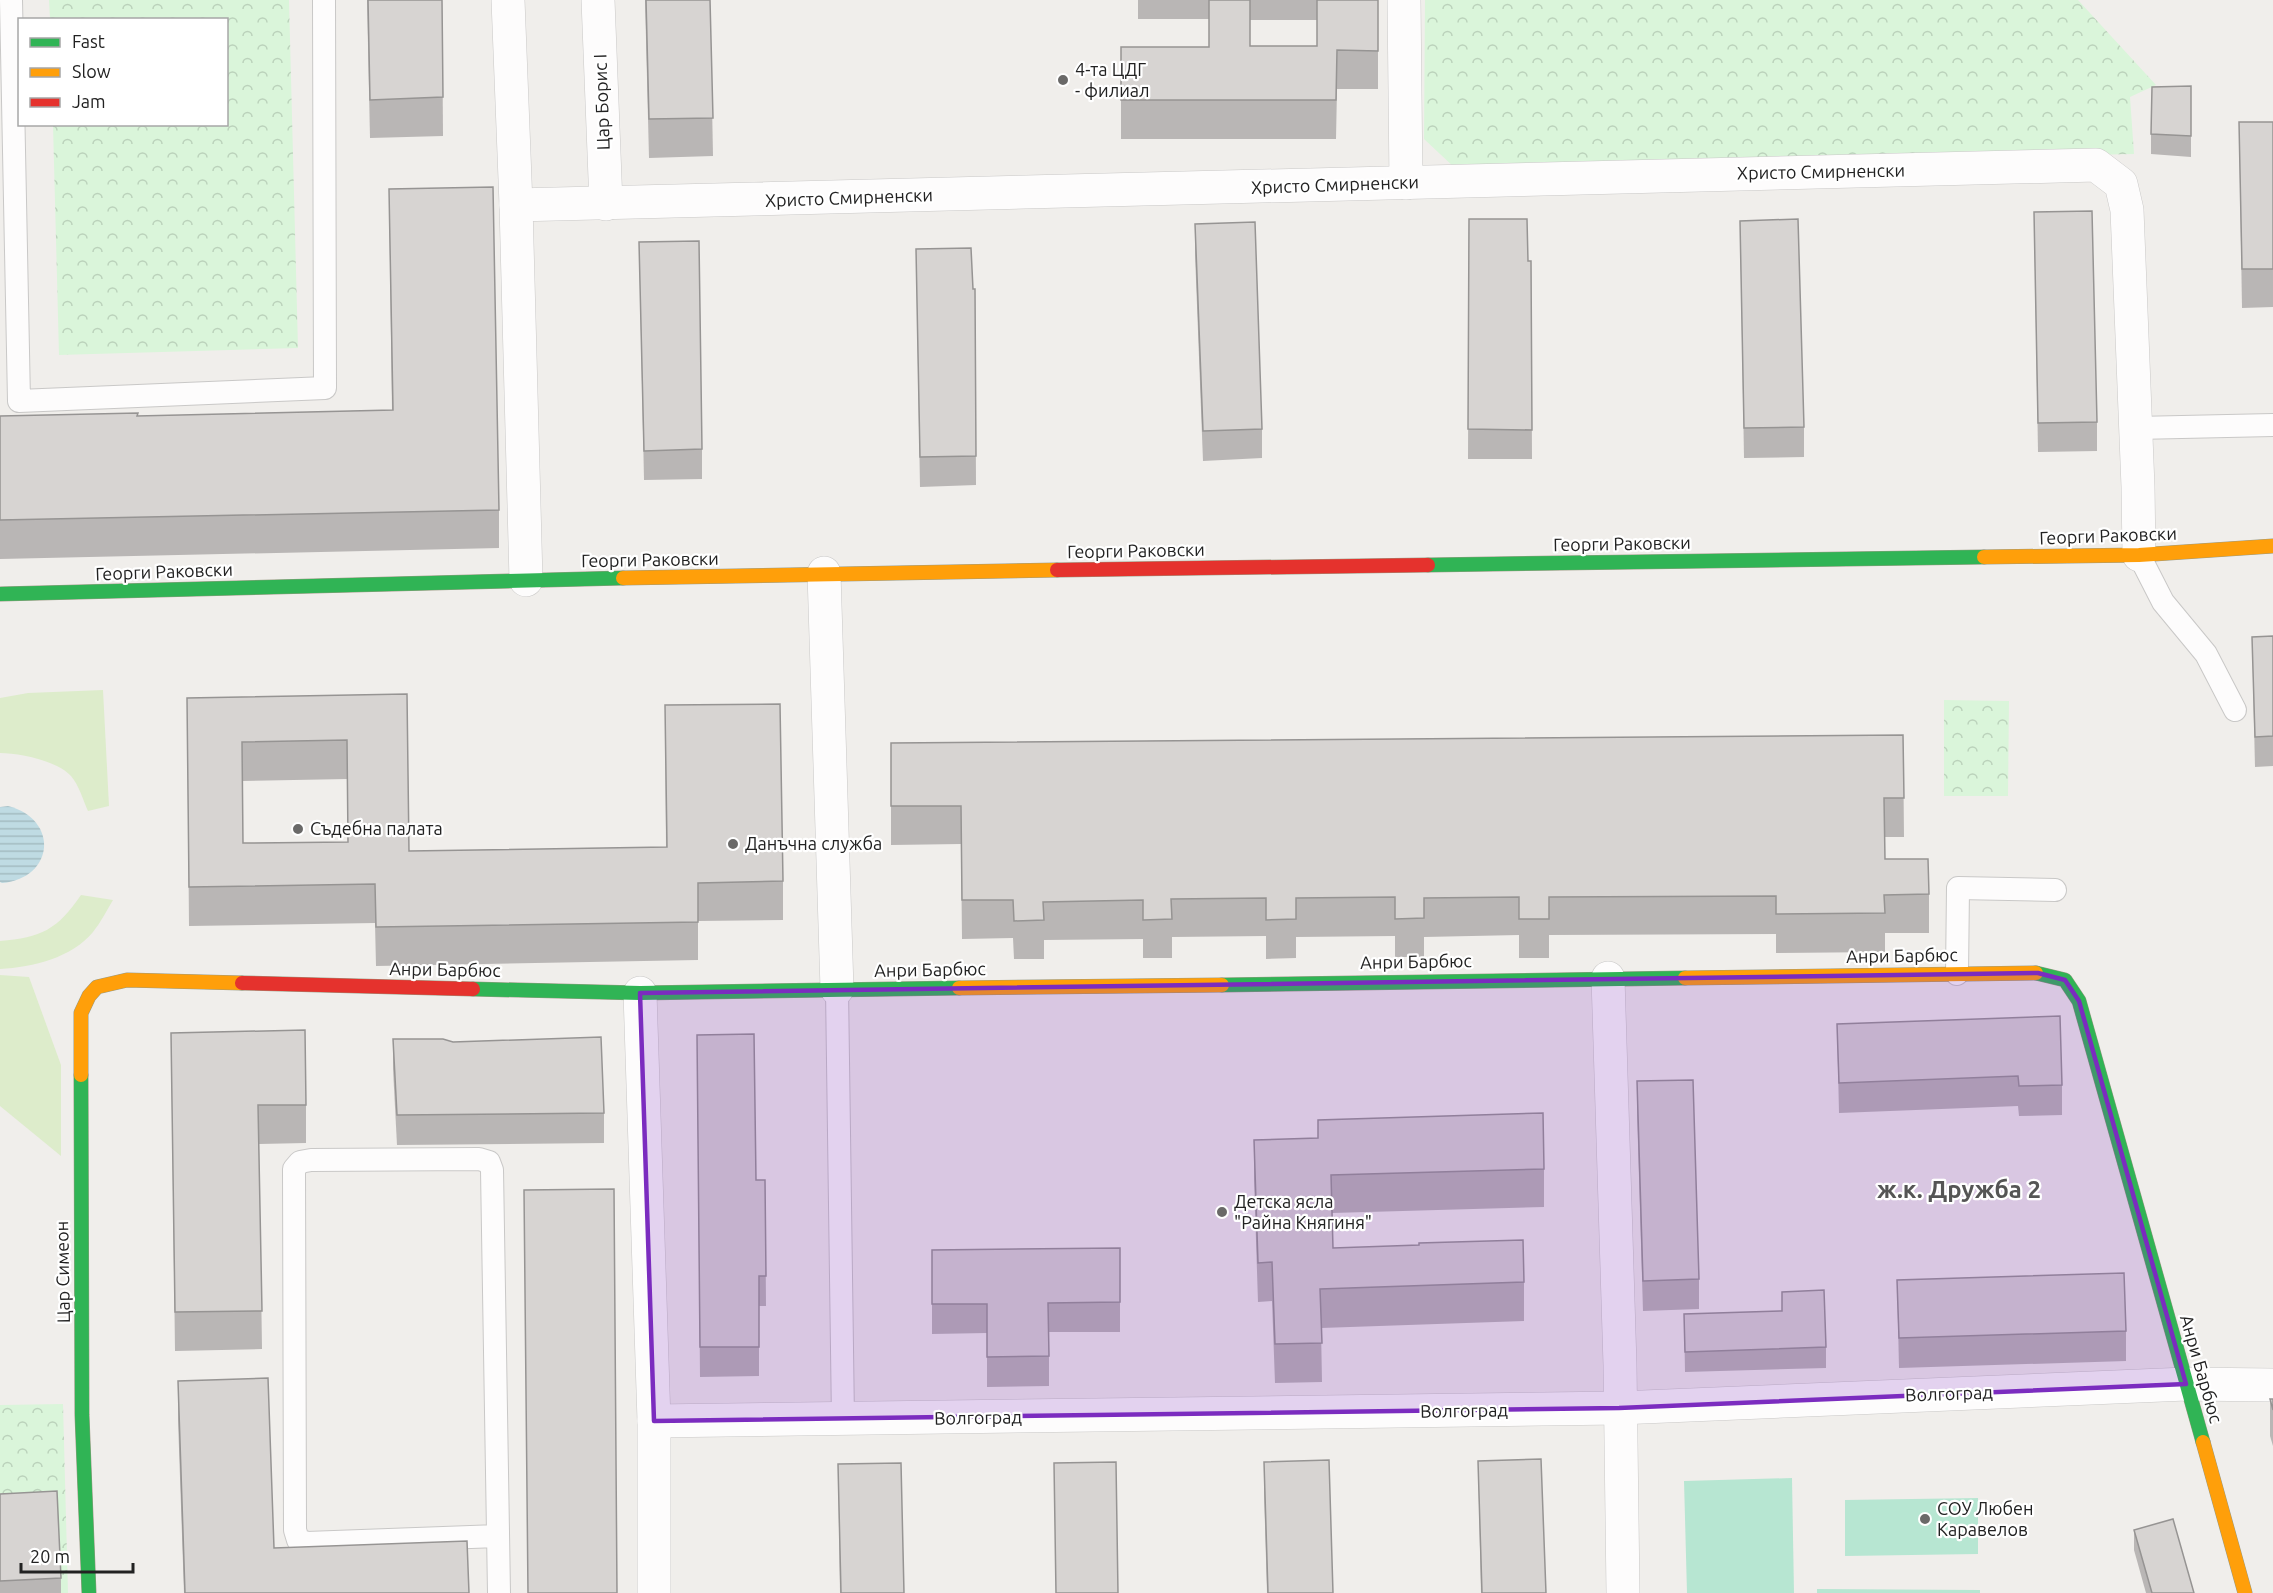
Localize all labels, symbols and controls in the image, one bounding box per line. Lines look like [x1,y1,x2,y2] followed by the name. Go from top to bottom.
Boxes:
[18,18,228,126] legend
[72,31,105,51] text: Fast
[589,53,613,151] street label: Цар Борис I
[1075,59,1150,100] place label: 4-та ЦДГ - филиал
[72,61,111,81] text: Slow
[1056,73,1070,87] marker: 4-та ЦДГ - филиал
[72,91,106,111] text: Jam
[1737,160,1905,182] street label: Христо Смирненски
[1251,171,1419,197] street label: Христо Смирненски
[765,184,933,210] street label: Христо Смирненски
[2039,523,2177,547] street label: Георги Раковски
[1553,532,1691,554] street label: Георги Раковски
[1067,539,1205,561] street label: Георги Раковски
[581,548,719,570] street label: Георги Раковски
[95,559,233,583] street label: Георги Раковски
[310,818,443,838] place label: Съдебна палата
[291,822,305,836] marker: Съдебна палата
[745,833,882,853] place label: Данъчна служба
[726,837,740,851] marker: Данъчна служба
[1846,944,1958,966] street label: Анри Барбюс
[1360,950,1472,972] street label: Анри Барбюс
[389,958,501,980] street label: Анри Барбюс
[874,958,986,980] street label: Анри Барбюс
[1877,1176,2041,1203] district label: ж.к. Дружба 2
[1234,1191,1372,1232] place label: Детска ясла "Райна Княгиня"
[1215,1205,1229,1219] marker: Детска ясла "Райна Княгиня"
[51,1221,73,1323] street label: Цар Симеон
[2177,1312,2227,1425] street label: Анри Барбюс
[1905,1381,1994,1405] street label: Волгоград
[1420,1399,1509,1421] street label: Волгоград
[934,1406,1023,1428] street label: Волгоград
[1937,1498,2033,1539] place label: СОУ Любен Каравелов
[1918,1512,1932,1526] marker: СОУ Любен Каравелов
[21,1536,134,1574] scale bar
[30,1546,70,1566] text: 20 m

